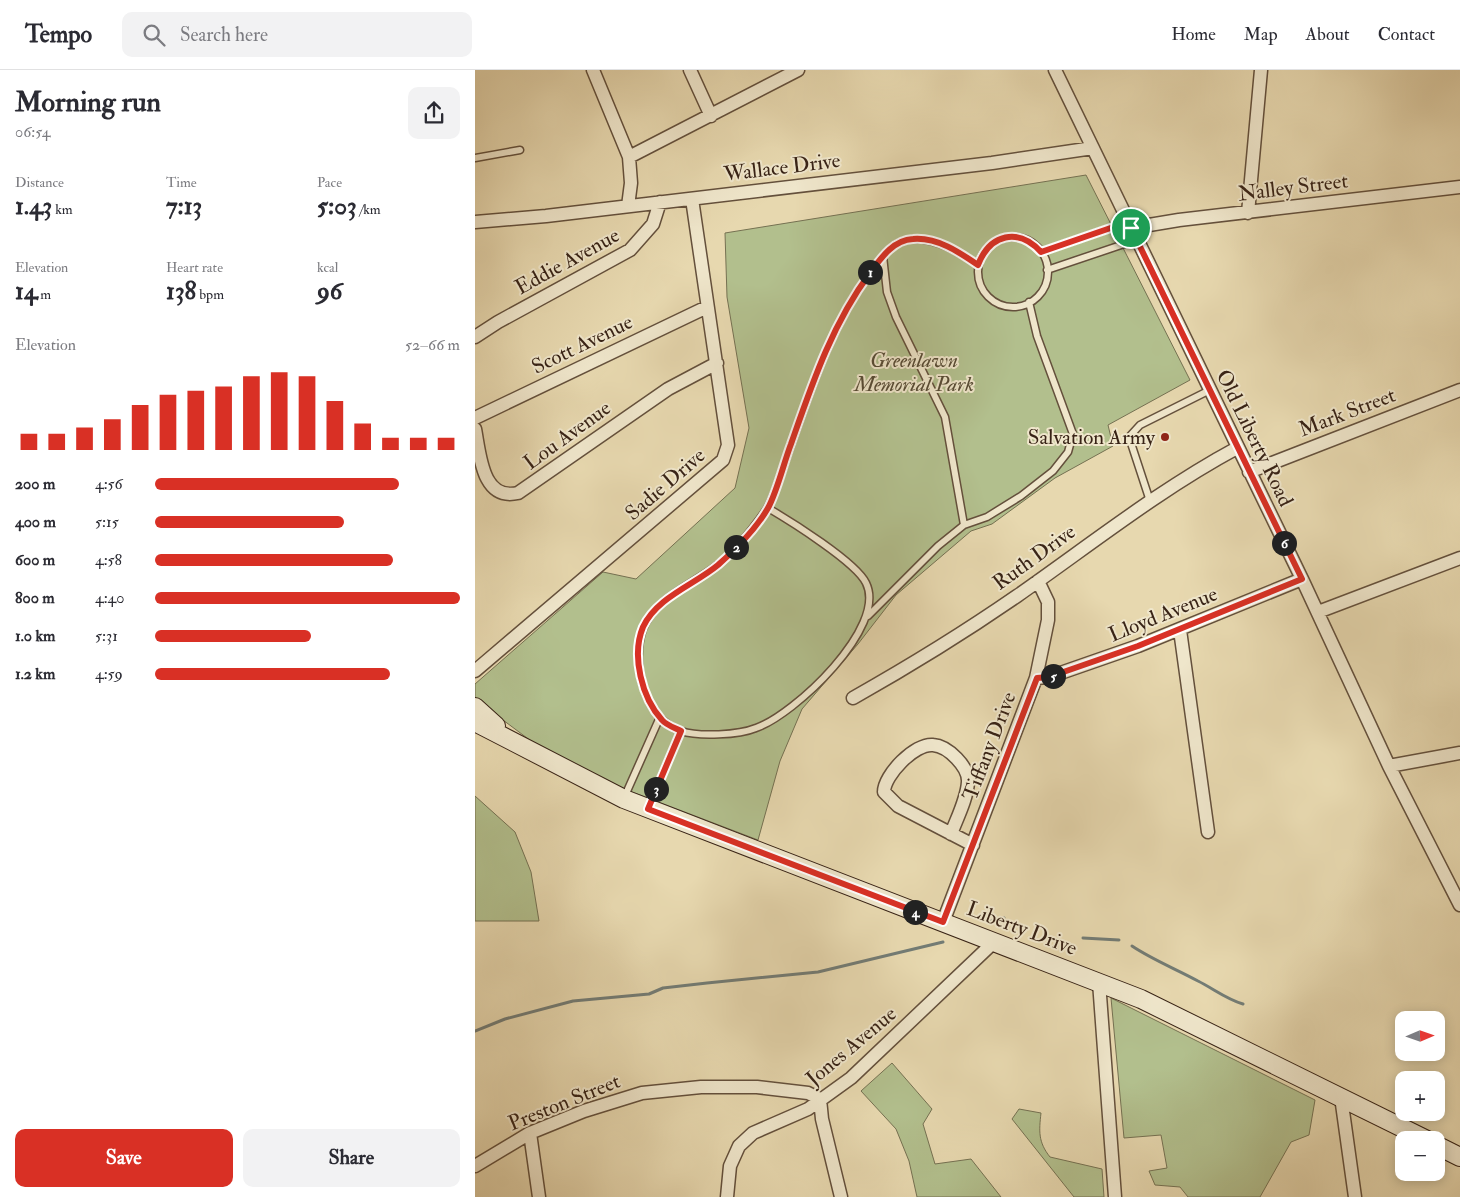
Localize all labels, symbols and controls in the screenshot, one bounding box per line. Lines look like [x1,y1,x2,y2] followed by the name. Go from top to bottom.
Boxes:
[122,12,472,57] search box
[25,19,92,50] text: Tempo
[140,21,168,49] icon: search
[180,23,268,47] text: Search here
[1171,23,1216,46] text: Home
[1244,23,1278,46] text: Map
[1306,23,1350,46] text: About
[1378,23,1435,46] text: Contact
[15,85,161,120] text: Morning run
[408,87,460,139] button: share
[15,122,50,142] text: 06:54
[721,147,842,188] street label: Wallace Drive
[1236,167,1350,208] street label: Nalley Street
[15,174,64,191] text: Distance
[166,174,197,191] text: Time
[317,174,342,191] text: Pace
[15,191,52,222] text: 1.43
[166,191,202,222] text: 7:13
[317,191,357,222] text: 5:03
[52,201,73,218] text: km
[357,201,381,218] text: /km
[1110,207,1152,249] pin
[1117,214,1145,242] icon: arrive
[510,222,624,301] street label: Eddie Avenue
[15,259,68,276] text: Elevation
[166,259,223,276] text: Heart rate
[317,259,338,276] text: kcal
[857,260,883,284] pin: 1
[868,264,873,281] text: 1
[15,276,37,307] text: 14
[166,276,196,307] text: 138
[317,276,342,307] text: 96
[37,286,51,303] text: m
[196,286,224,303] text: bpm
[527,308,637,380] street label: Scott Avenue
[15,335,76,355] text: Elevation
[405,335,460,355] text: 52–66 m
[852,347,974,398] park label: Greenlawn Memorial Park
[1210,365,1300,512] street label: Old Liberty Road
[1295,382,1400,443] street label: Mark Street
[518,395,616,476] street label: Lou Avenue
[1028,424,1156,451] place label: Salvation Army
[1159,431,1171,443] marker: Salvation Army
[620,442,711,527] street label: Sadie Drive
[15,474,55,494] text: 200 m
[95,474,123,494] text: 4:56
[15,512,56,532] text: 400 m
[95,512,119,532] text: 5:15
[988,518,1081,597] street label: Ruth Drive
[1271,530,1297,556] pin: 6
[723,534,749,560] pin: 2
[1281,535,1288,552] text: 6
[733,539,740,556] text: 2
[15,550,55,570] text: 600 m
[95,550,122,570] text: 4:58
[1105,580,1222,649] street label: Lloyd Avenue
[15,588,55,608] text: 800 m
[95,588,124,608] text: 4:40
[15,626,55,646] text: 1.0 km
[95,626,118,646] text: 5:31
[15,664,55,684] text: 1.2 km
[95,664,123,684] text: 4:59
[1041,664,1065,688] pin: 5
[1050,668,1057,685] text: 5
[956,688,1023,804] street label: Tiffany Drive
[643,776,669,802] pin: 3
[654,781,659,798] text: 3
[963,895,1081,962] street label: Liberty Drive
[903,900,927,924] pin: 4
[912,904,919,921] text: 4
[800,1000,902,1093] street label: Jones Avenue
[1395,1011,1445,1061] north arrow
[1395,1011,1445,1181] map controls
[504,1068,624,1137] street label: Preston Street
[1395,1071,1445,1121] button: +
[15,1129,233,1187] button: Save
[243,1129,460,1187] button: Share
[1395,1131,1445,1181] button: −

